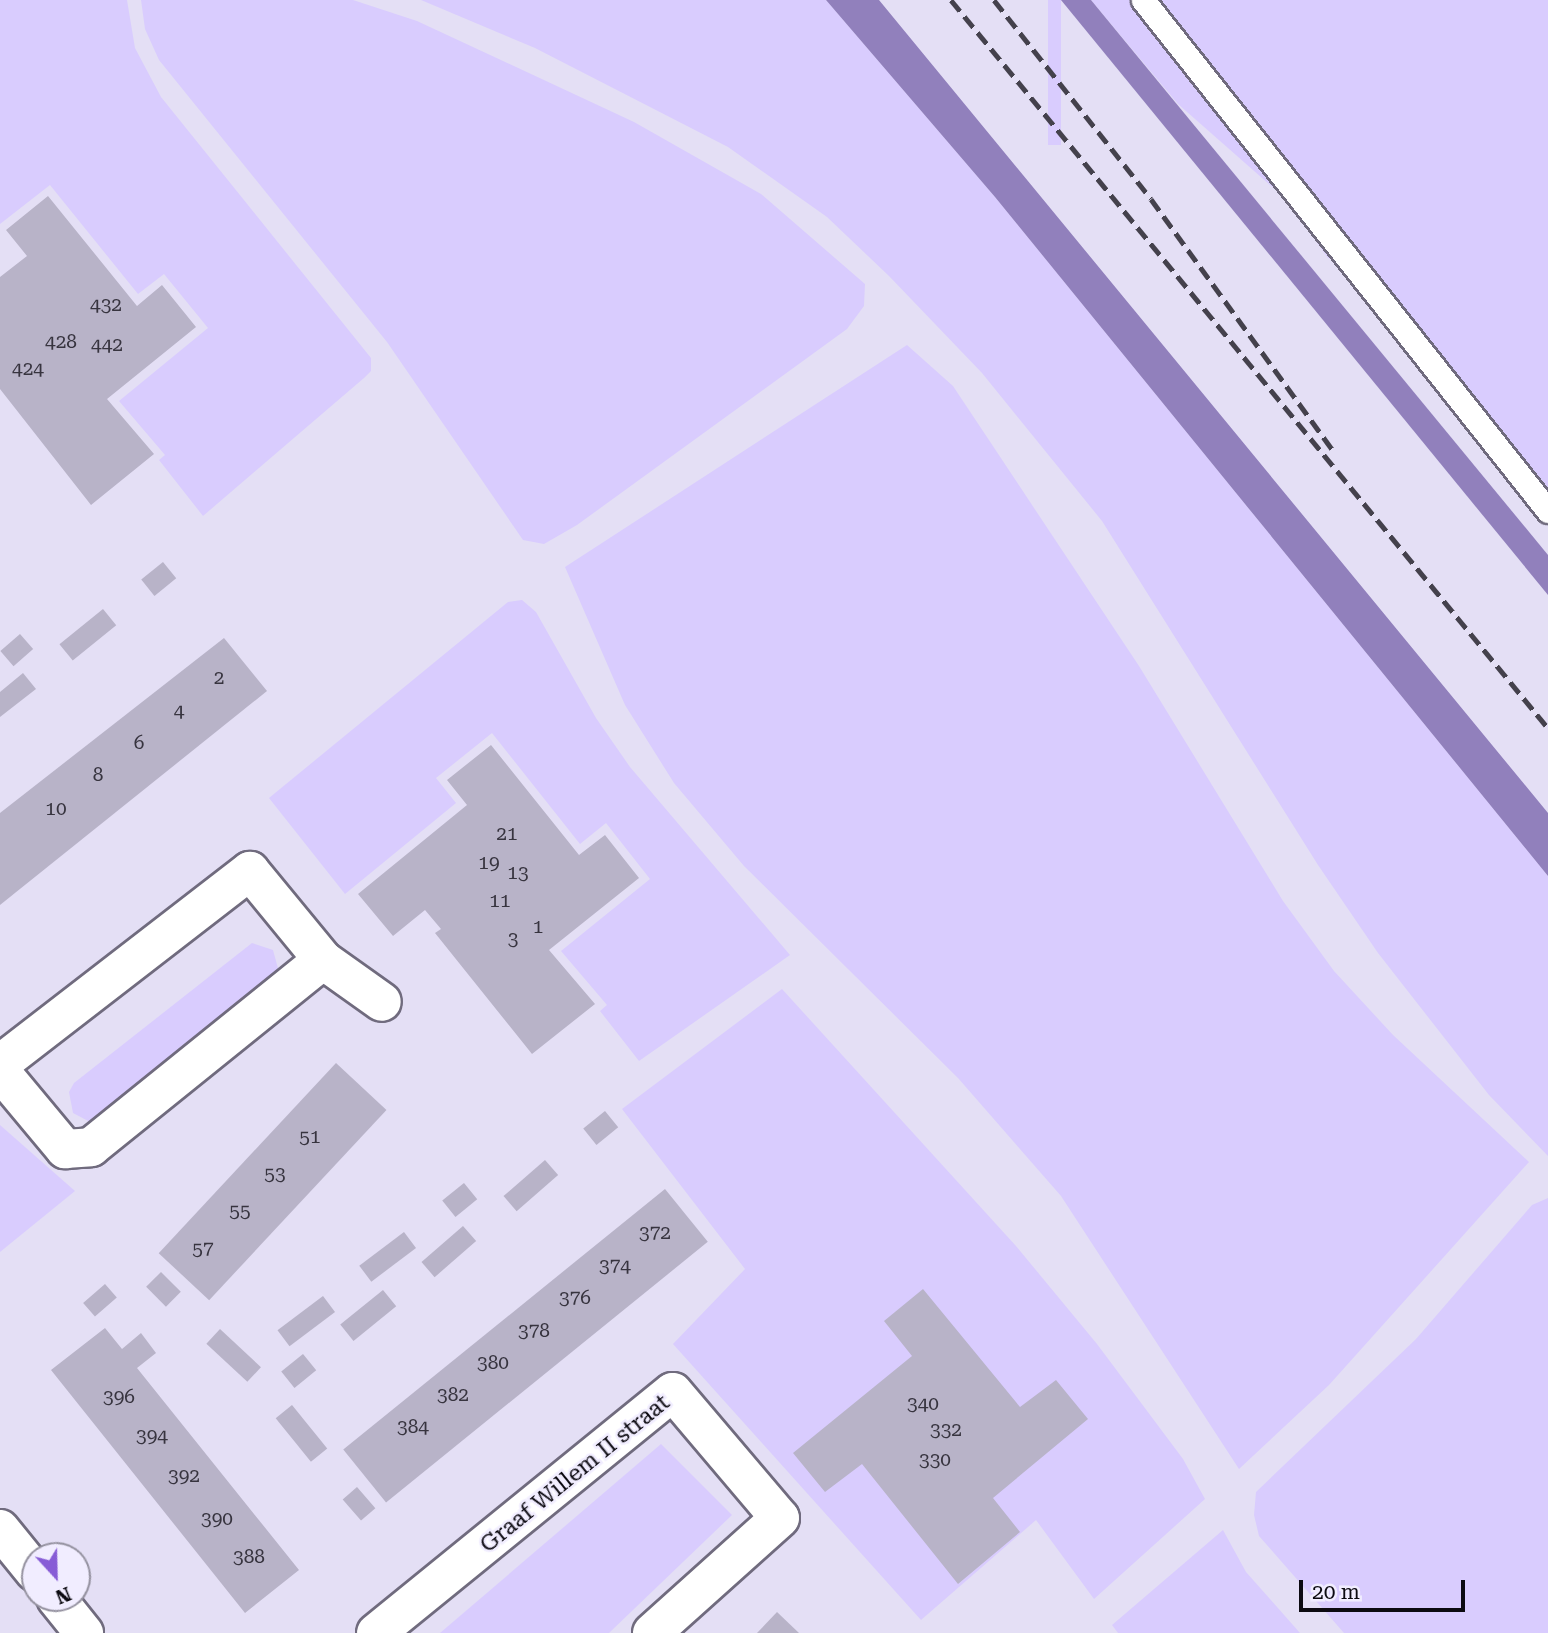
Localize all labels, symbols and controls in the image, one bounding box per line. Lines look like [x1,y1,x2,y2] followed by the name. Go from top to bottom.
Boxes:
[90,294,122,316] house number: 432
[45,331,77,353] house number: 428
[91,334,123,356] house number: 442
[12,358,44,380] house number: 424
[214,667,224,689] house number: 2
[174,700,184,722] house number: 4
[134,732,144,754] house number: 6
[93,764,103,786] house number: 8
[45,798,67,820] house number: 10
[496,823,518,845] house number: 21
[478,852,500,874] house number: 19
[507,862,529,884] house number: 13
[489,890,511,912] house number: 11
[533,916,543,938] house number: 1
[508,928,518,950] house number: 3
[299,1126,321,1148] house number: 51
[264,1163,286,1185] house number: 53
[229,1200,251,1222] house number: 55
[639,1222,671,1244] house number: 372
[192,1238,214,1260] house number: 57
[599,1255,631,1277] house number: 374
[559,1287,591,1309] house number: 376
[518,1320,550,1342] house number: 378
[477,1352,509,1374] house number: 380
[437,1384,469,1406] house number: 382
[103,1386,135,1408] house number: 396
[475,1389,675,1559] street label: Graaf Willem II straat
[907,1393,939,1415] house number: 340
[397,1416,429,1438] house number: 384
[930,1419,962,1441] house number: 332
[136,1425,168,1447] house number: 394
[919,1449,951,1471] house number: 330
[168,1465,200,1487] house number: 392
[201,1508,233,1530] house number: 390
[21,1542,91,1612] north arrow
[233,1546,265,1568] house number: 388
[1303,1566,1469,1610] scale bar
[1312,1580,1360,1604] text: 20 m
[52,1582,74,1608] text: N

